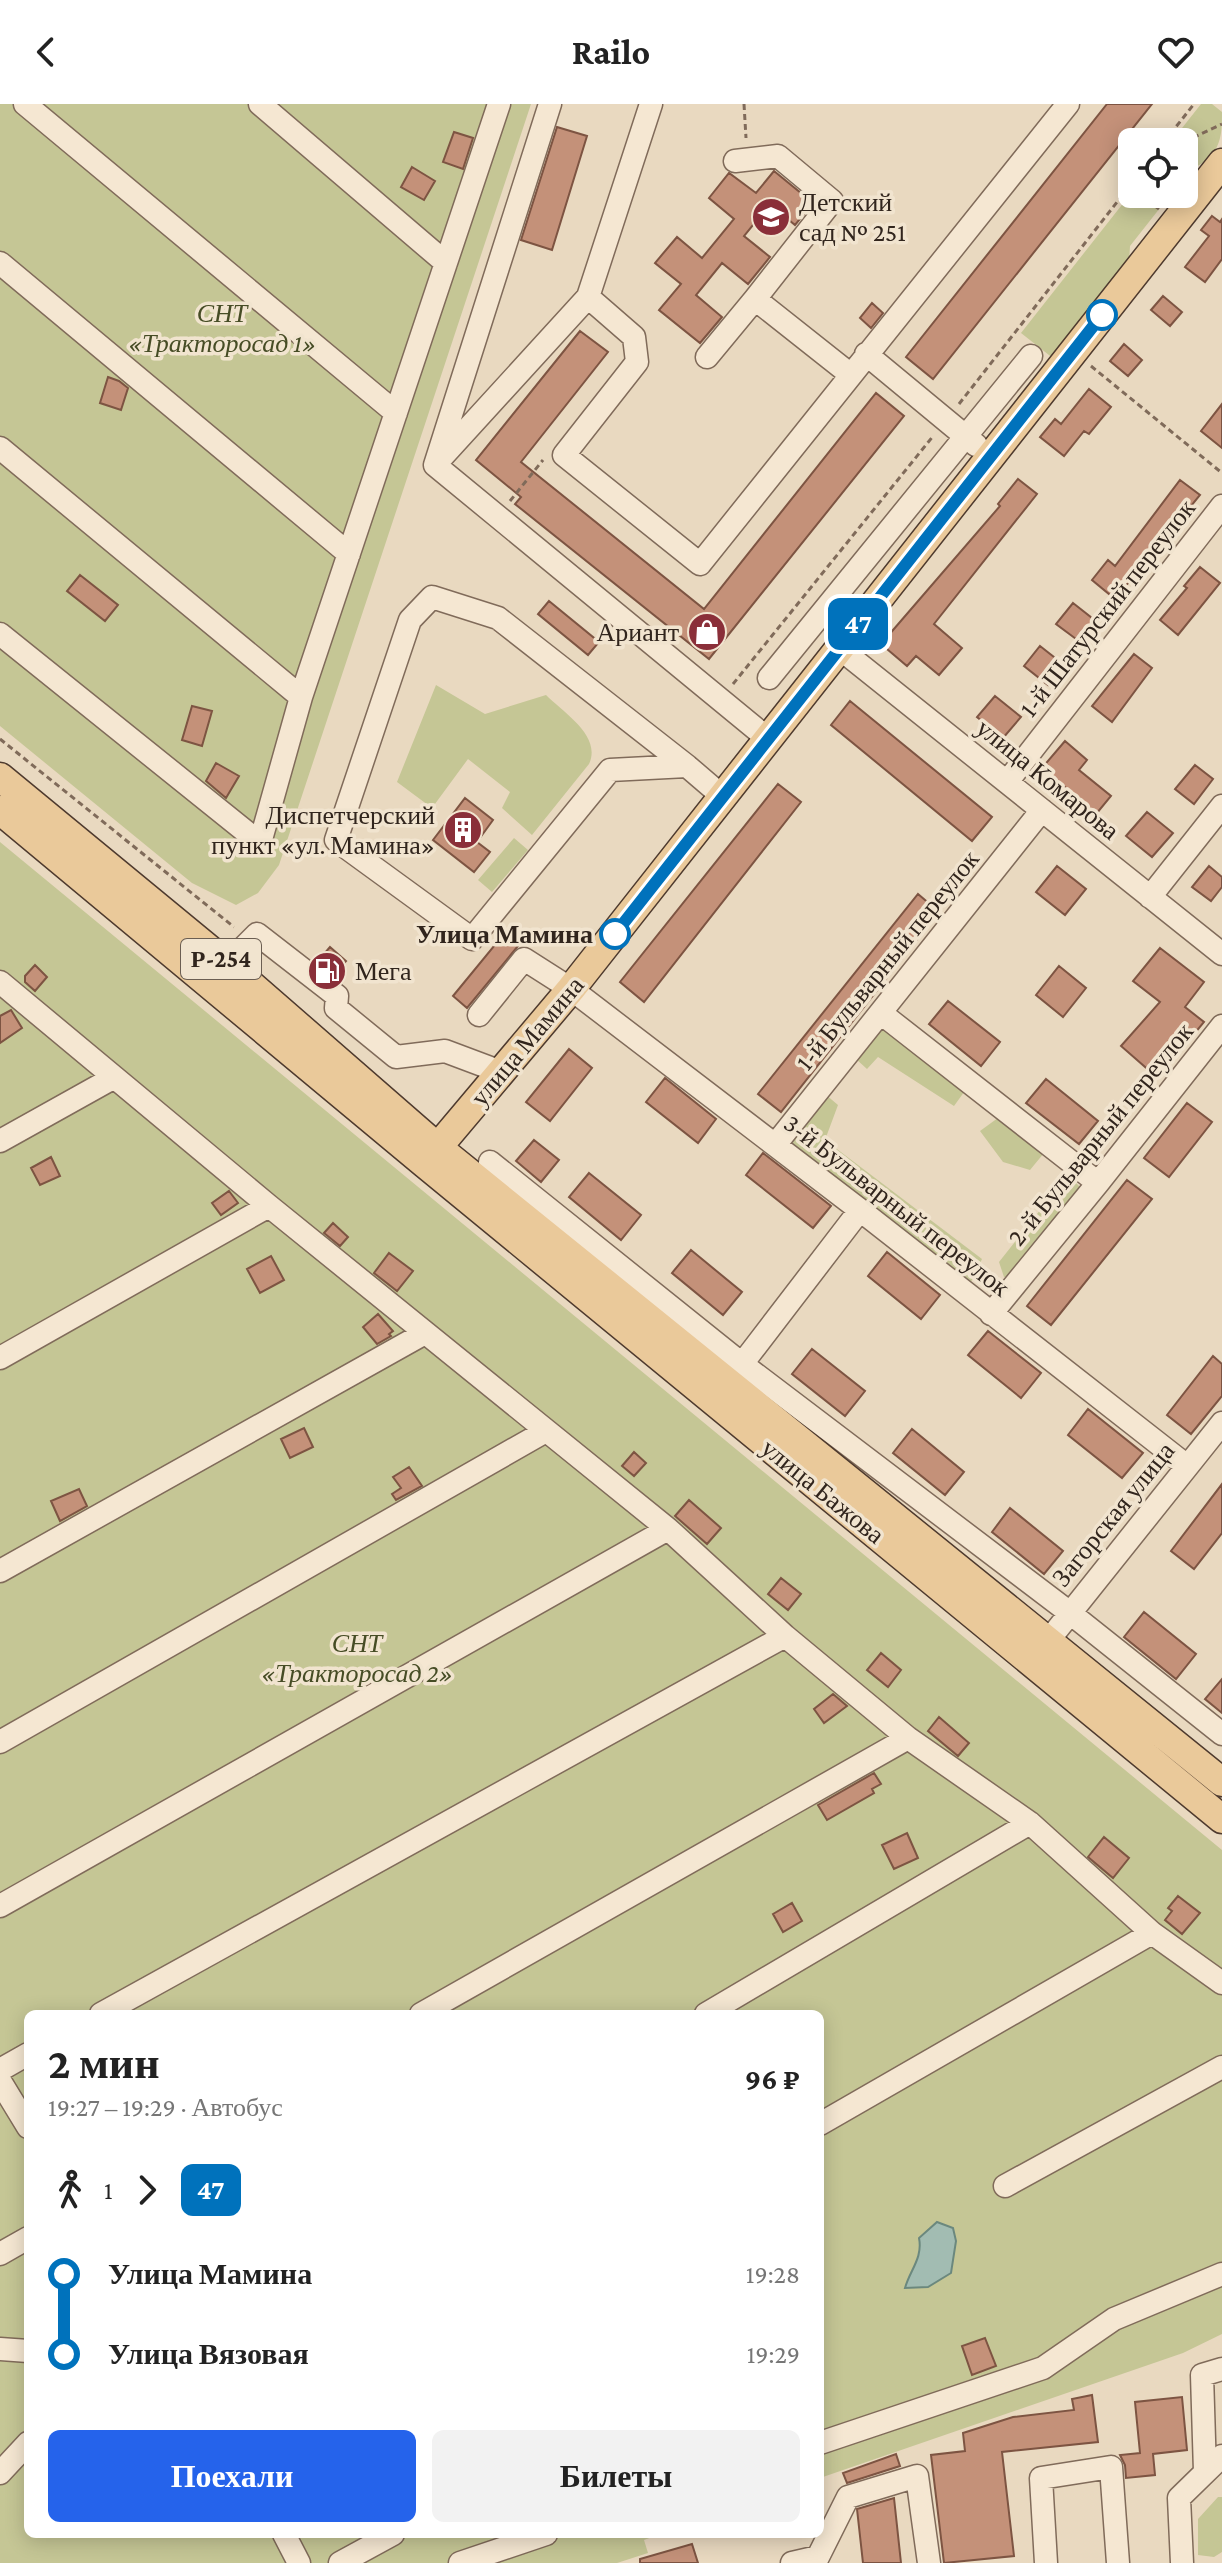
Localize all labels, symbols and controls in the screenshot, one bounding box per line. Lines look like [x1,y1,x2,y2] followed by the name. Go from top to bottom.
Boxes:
[24,30,68,74] icon: back
[1154,30,1198,74] icon: heart
[572,32,650,72] text: Railo
[1118,128,1198,208] map controls
[1118,128,1198,208] button: locate
[799,188,906,247] place label: Детский сад № 251
[750,196,792,238] school or university icon: Детский сад № 251
[128,299,316,358] park label: СНТ «Тракторосад 1»
[1087,300,1117,330] unlabelled marker
[1014,494,1201,723] street label: 1-й Шатурский переулок
[822,598,894,650] line badge: 47
[844,608,872,639] text: 47
[686,611,728,653] shop icon: Ариант
[596,618,679,647] place label: Ариант
[971,713,1125,846] street label: улица Комарова
[211,801,435,860] place label: Диспетчерский пункт «ул. Мамина»
[442,809,484,851] building icon: Диспетчерский пункт «ул. Мамина»
[790,844,985,1076] street label: 1-й Бульварный переулок
[600,919,630,949] marker: Улица Мамина
[416,920,593,949] place label: Улица Мамина
[181,939,261,979] road number: Р-254
[306,950,348,992] fuel station icon: Мега
[355,957,412,986] place label: Мега
[465,971,590,1112] street label: улица Мамина
[1002,1017,1199,1251] street label: 2-й Бульварный переулок
[778,1108,1015,1303] street label: 3-й Бульварный переулок
[756,1433,890,1550] street label: улица Бажова
[1046,1436,1181,1592] street label: Загорская улица
[261,1629,453,1688] park label: СНТ «Тракторосад 2»
[48,2039,160,2087] text: 2 мин
[745,2062,800,2095] text: 96 ₽
[48,2093,283,2122] text: 19:27 – 19:29 · Автобус
[48,2168,92,2212] icon: walk
[125,2168,169,2212] icon: forward
[197,2174,225,2205] text: 47
[104,2176,113,2205] text: 1
[108,2257,312,2290] text: Улица Мамина
[746,2260,800,2289] text: 19:28
[108,2337,309,2370] text: Улица Вязовая
[747,2340,800,2369] text: 19:29
[48,2430,416,2522] button: Поехали
[432,2430,800,2522] button: Билеты

